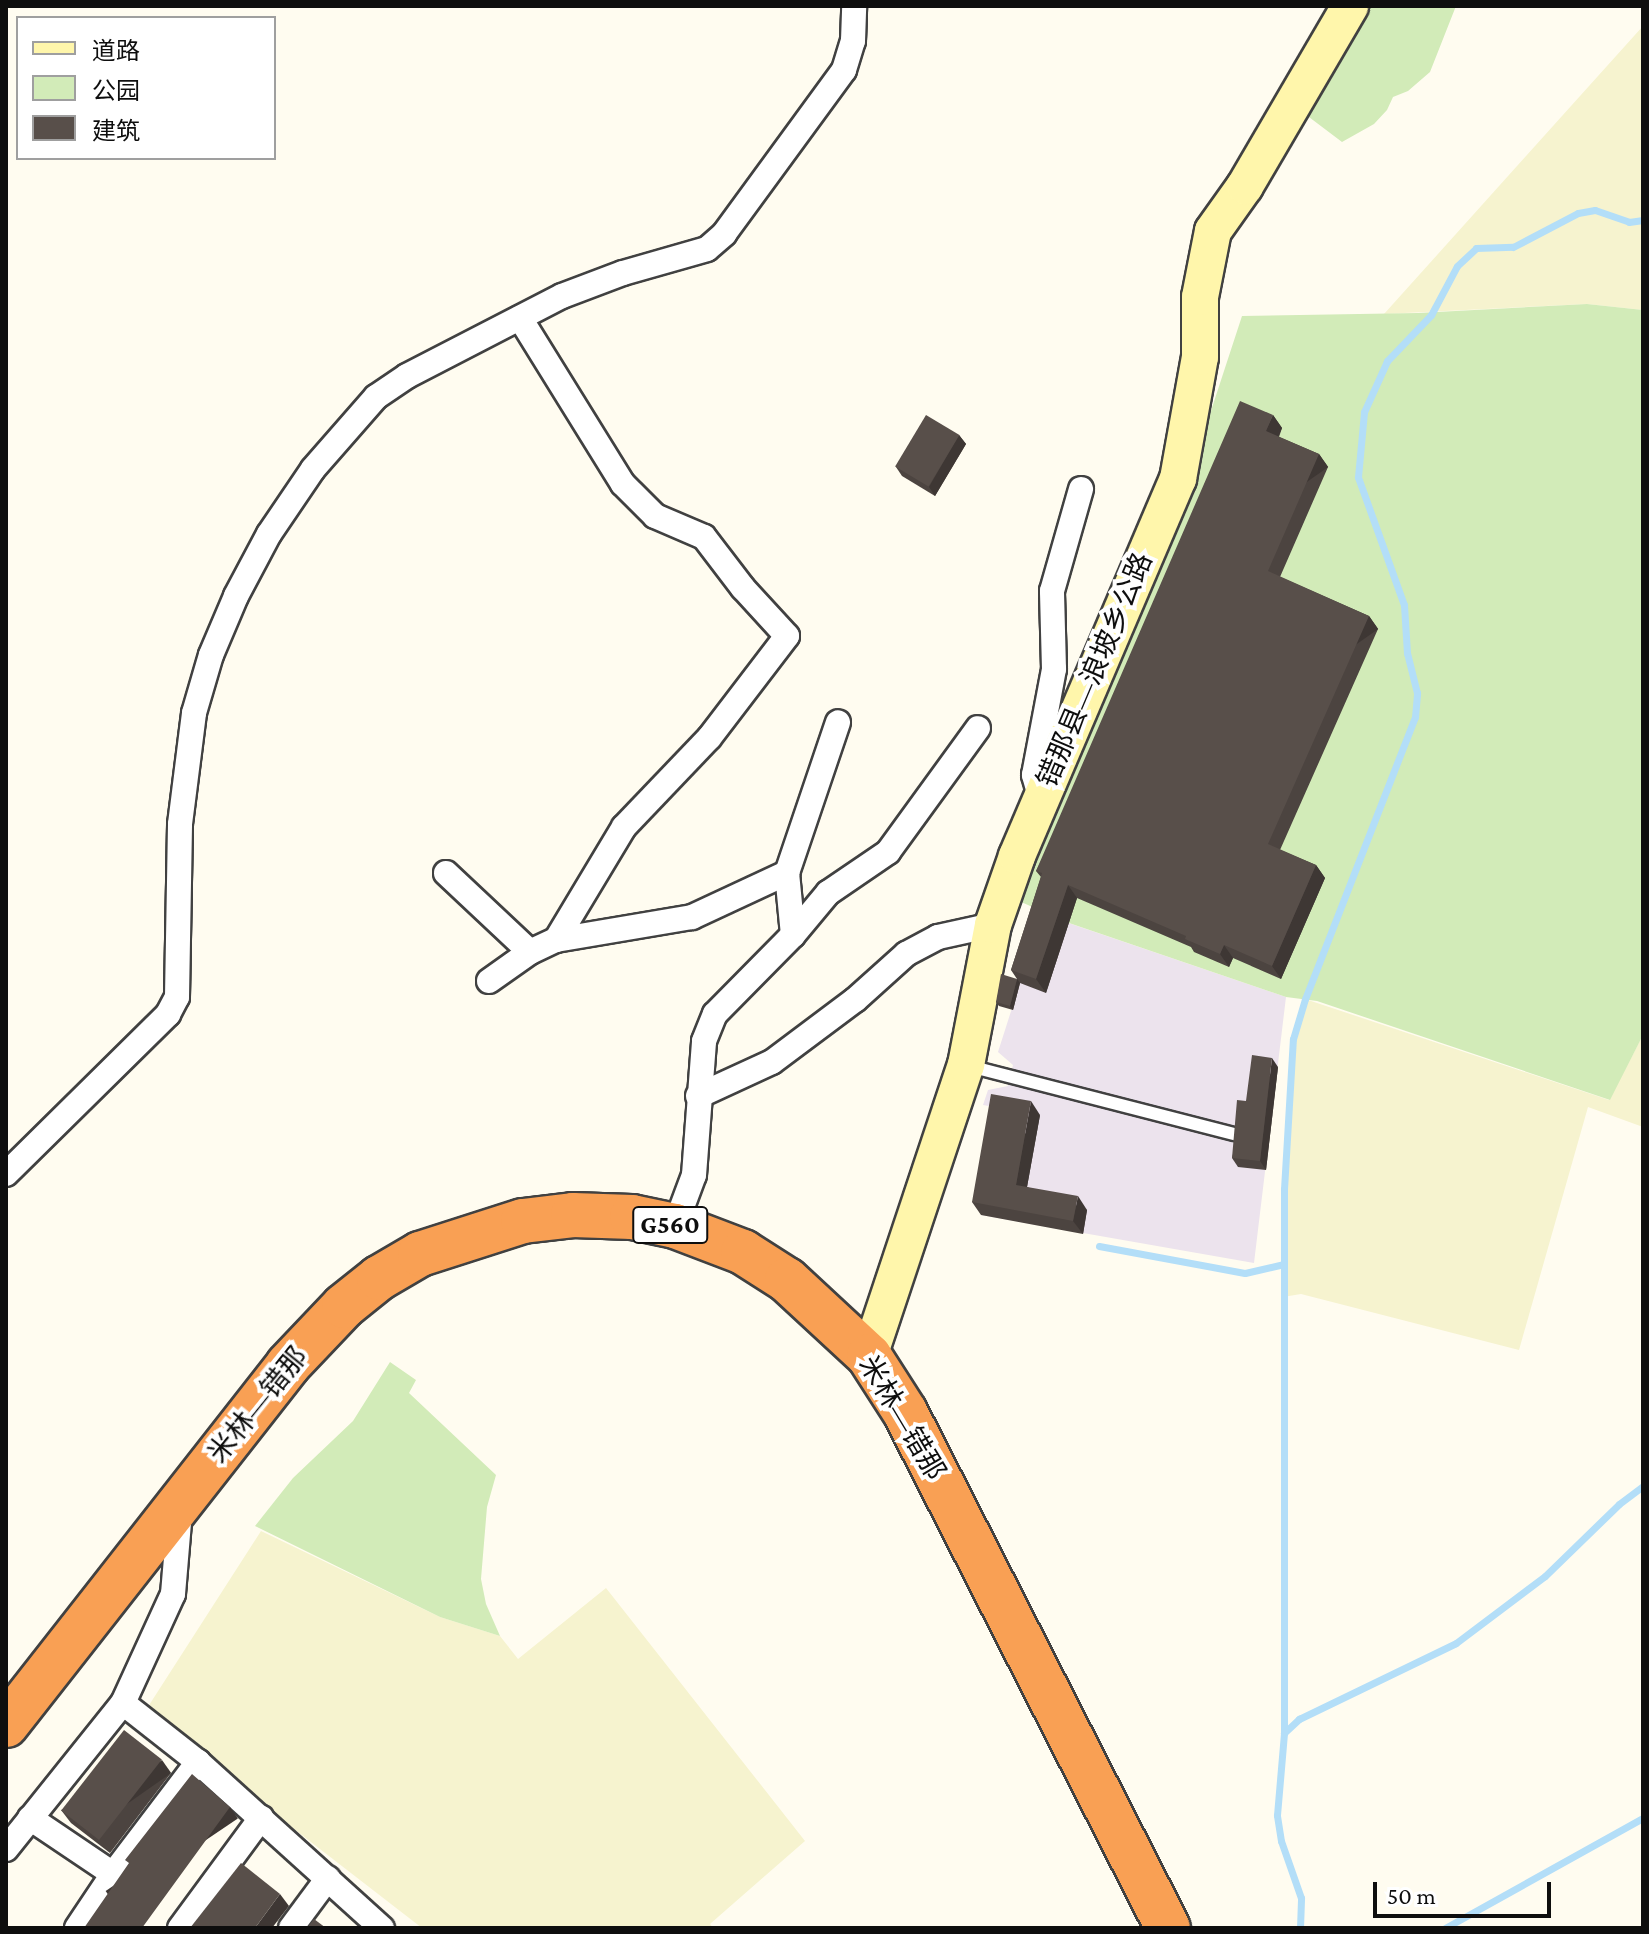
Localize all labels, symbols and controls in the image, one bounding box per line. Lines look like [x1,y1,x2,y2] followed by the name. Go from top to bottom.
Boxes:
[16,16,276,160] legend
[92,37,140,64] text: 道路
[92,77,140,104] text: 公园
[92,117,140,144] text: 建筑
[1030,548,1160,792] street label: 错那县—浪坡乡公路
[632,1203,708,1247] road number: G560
[201,1340,315,1470] street label: 米林—错那
[852,1350,952,1486] street label: 米林—错那
[1377,1866,1555,1916] scale bar
[1387,1882,1436,1909] text: 50 m

